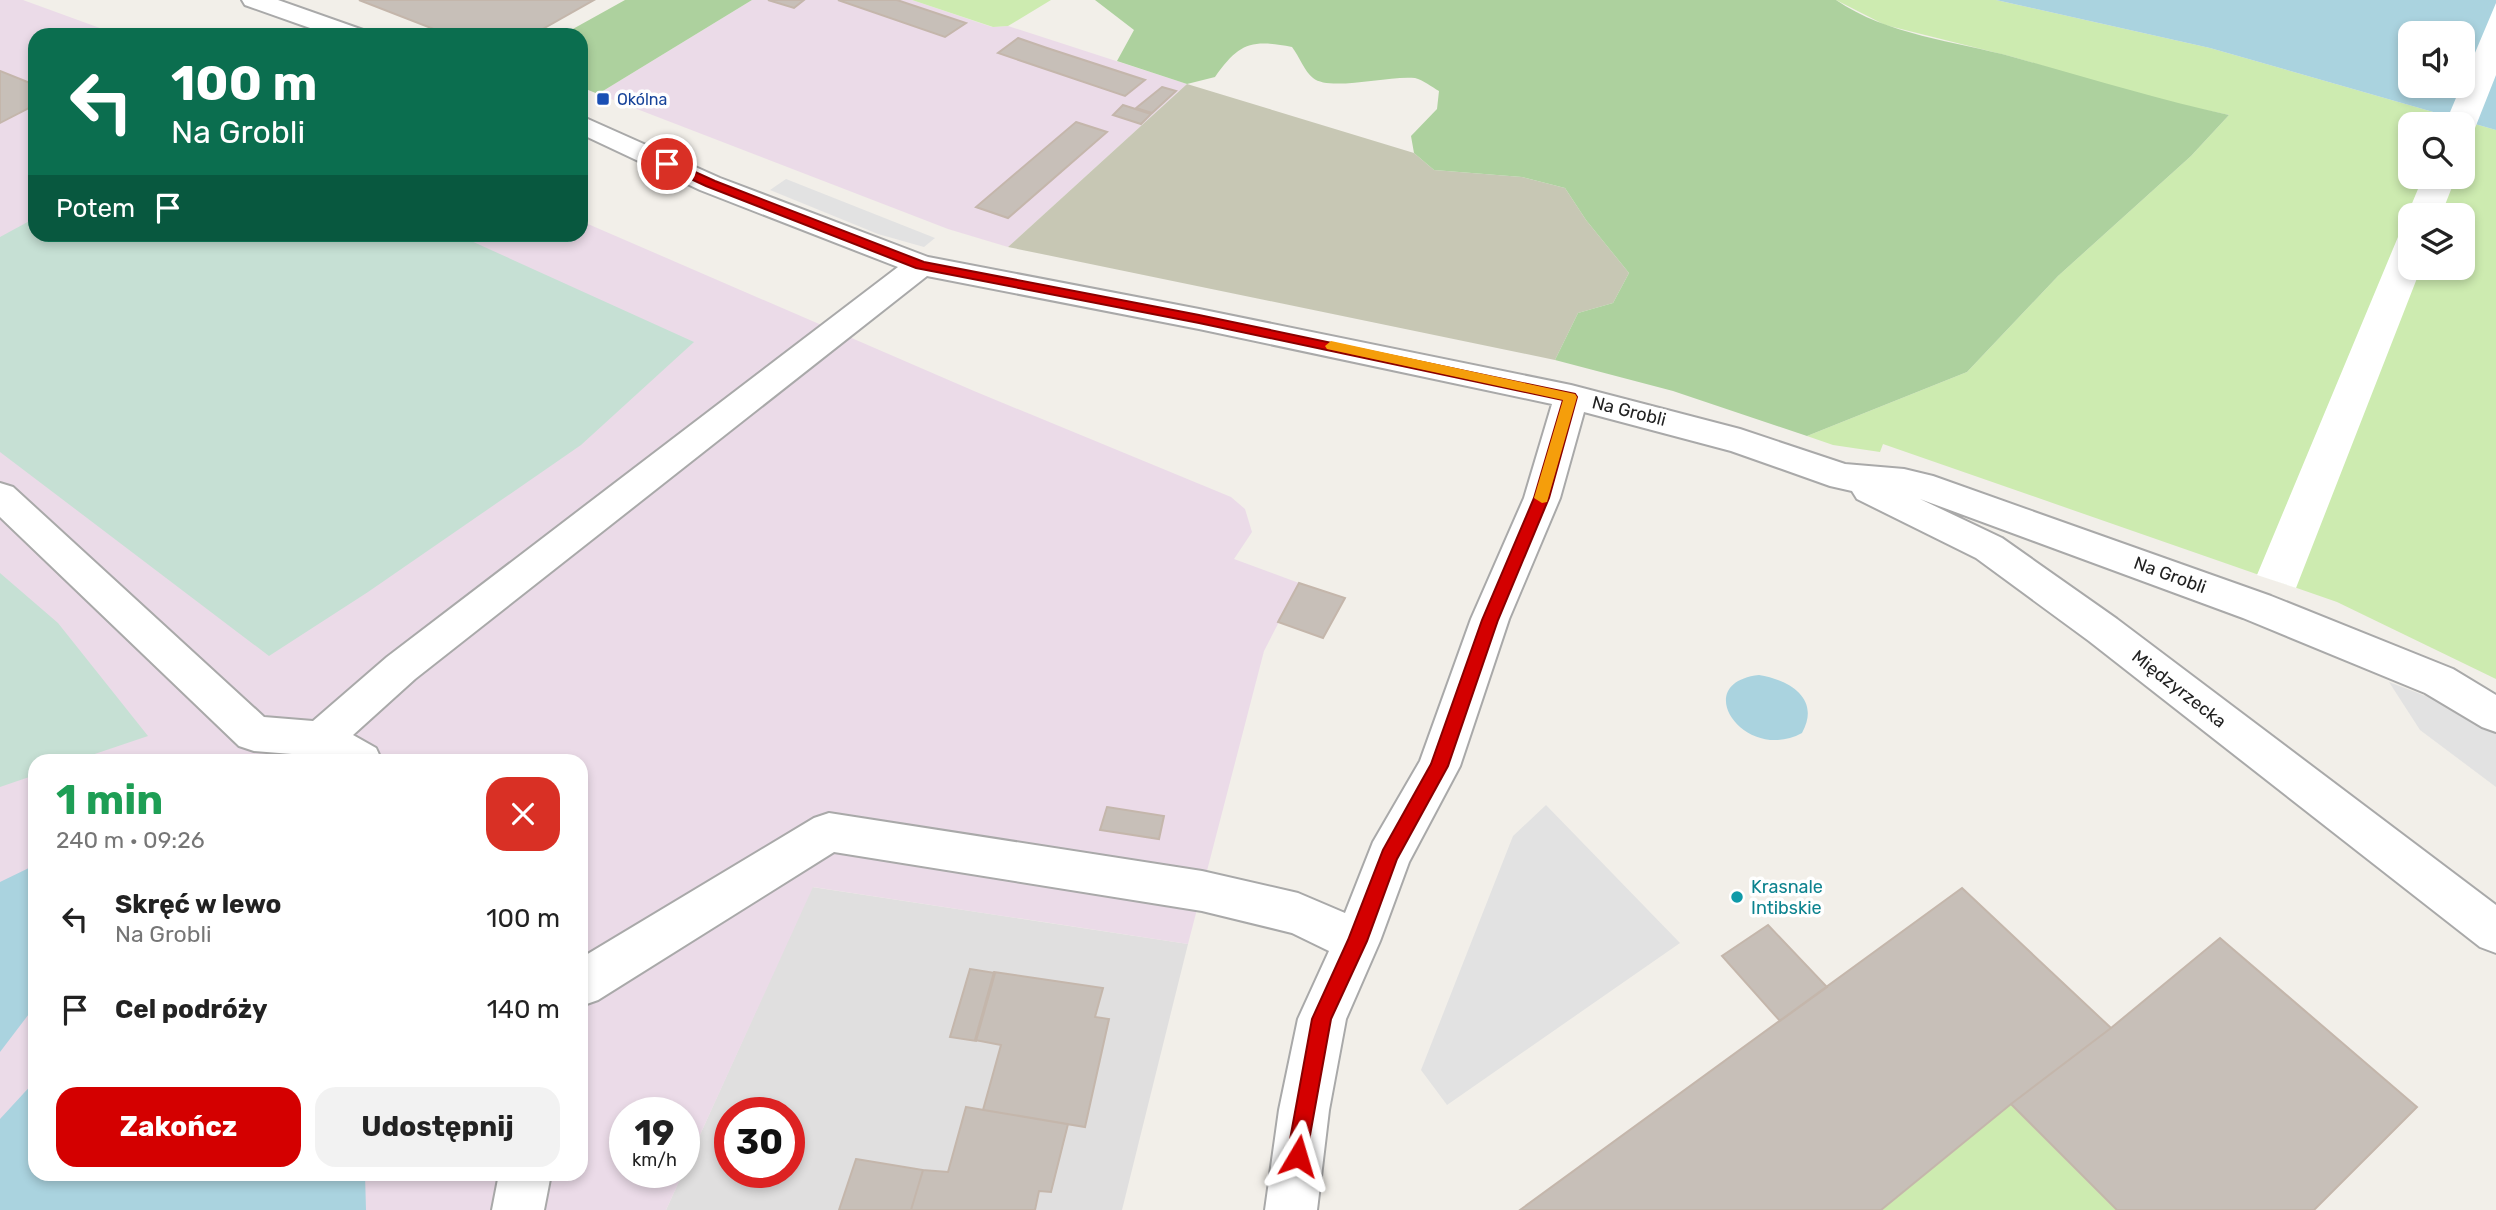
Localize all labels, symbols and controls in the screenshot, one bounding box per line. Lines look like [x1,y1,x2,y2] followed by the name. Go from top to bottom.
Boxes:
[2398,21,2475,280] map controls
[2398,21,2475,98] button: sound
[171,54,317,112] text: 100 m
[56,56,147,147] icon: left
[617,90,667,109] place label: Okólna
[595,91,611,107] marker: Okólna
[2398,112,2475,189] button: search
[171,113,305,151] text: Na Grobli
[637,134,697,194] pin
[648,145,686,183] icon: arrive
[149,189,187,227] icon: arrive
[56,193,135,224] text: Potem
[2398,203,2475,280] button: layers
[1590,391,1668,431] street label: Na Grobli
[2131,552,2209,598] street label: Na Grobli
[2128,645,2230,733] street label: Międzyrzecka
[56,775,163,825] text: 1 min
[486,777,560,851] button: close
[56,826,205,854] text: 240 m · 09:26
[1751,876,1823,919] place label: Krasnale Intibskie
[115,889,281,920] text: Skręć w lewo
[1729,889,1745,905] marker: Krasnale Intibskie
[56,900,94,938] icon: left
[486,903,560,934] text: 100 m
[115,920,212,948] text: Na Grobli
[56,991,94,1029] icon: arrive
[115,994,268,1025] text: Cel podróży
[487,994,560,1025] text: 140 m
[56,1087,301,1167] button: Zakończ
[315,1087,560,1167] button: Udostępnij
[714,1097,805,1188] speed limit sign: 30
[635,1112,674,1154] text: 19
[1261,1119,1335,1193] position arrow
[632,1149,677,1171] text: km/h

